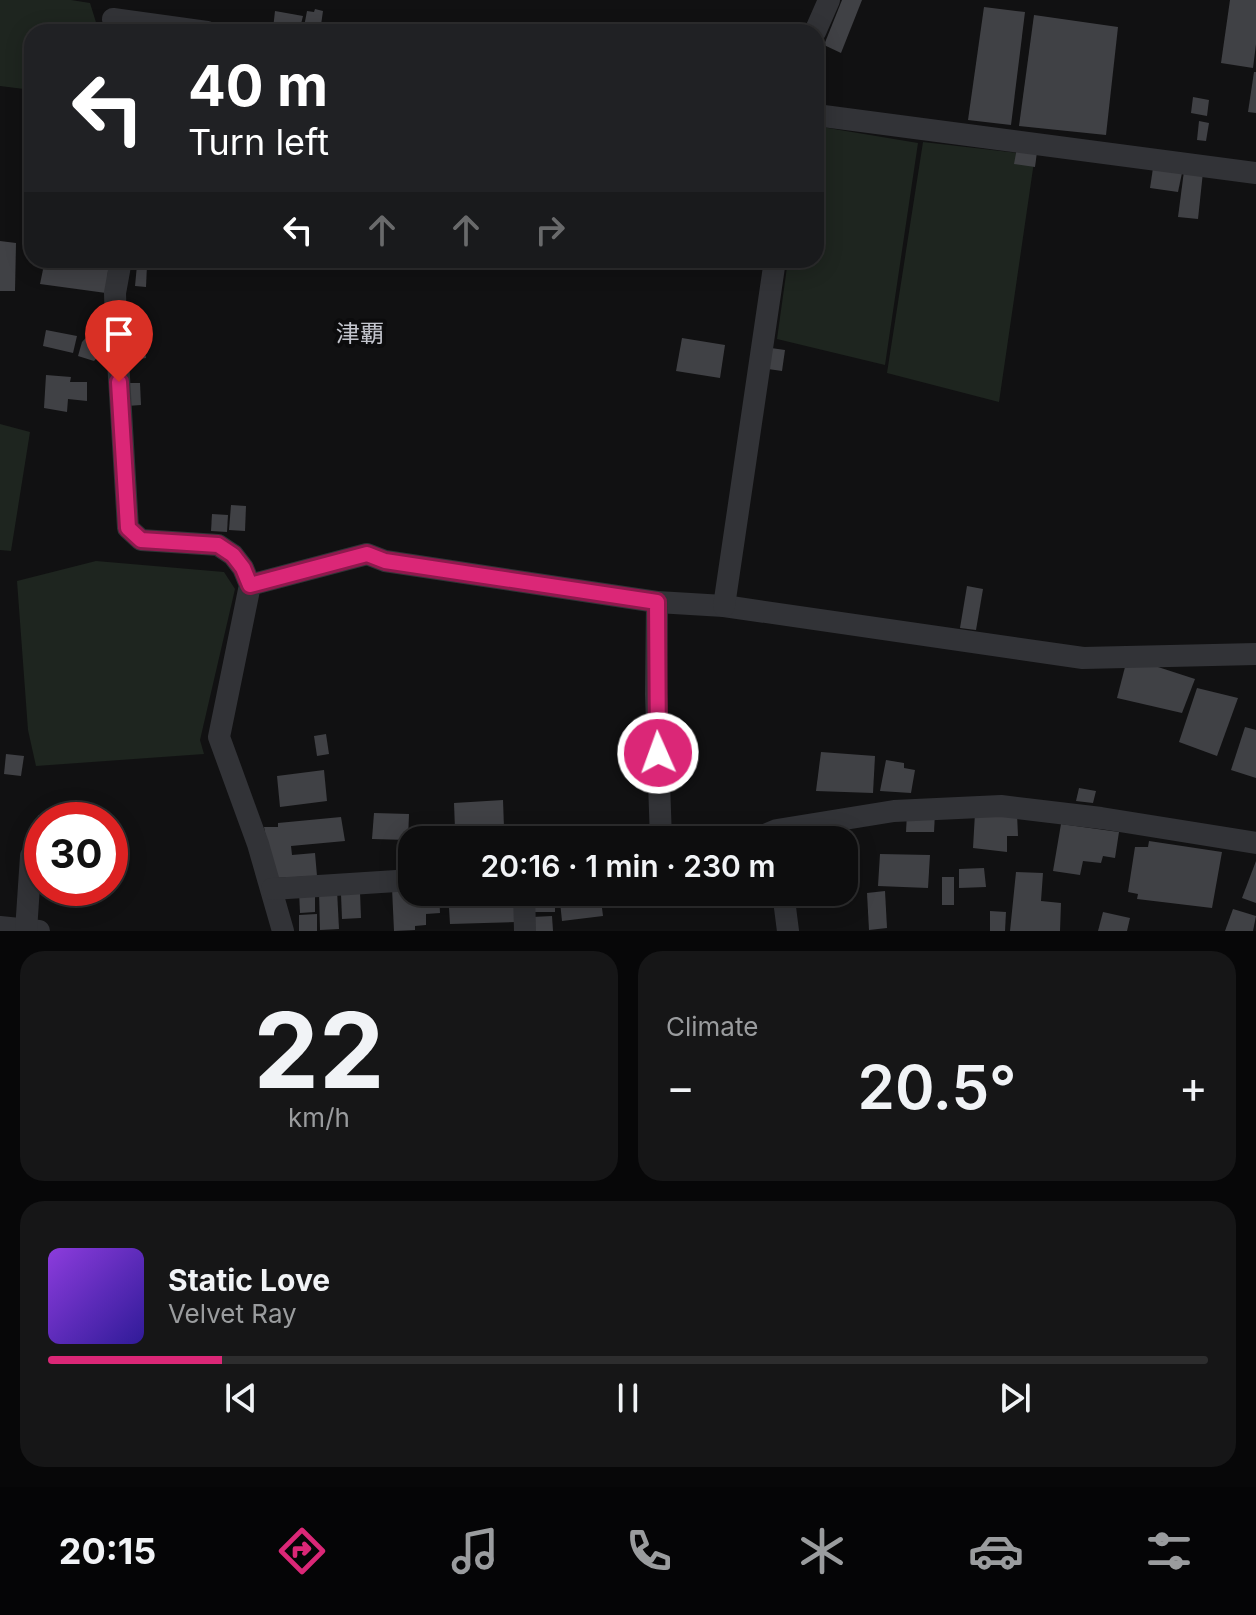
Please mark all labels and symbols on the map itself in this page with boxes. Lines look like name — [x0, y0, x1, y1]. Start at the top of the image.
pin — [85, 300, 153, 382]
district label: 津覇 — [336, 319, 384, 348]
position arrow — [616, 711, 700, 795]
speed limit sign: 30 — [24, 802, 128, 906]

